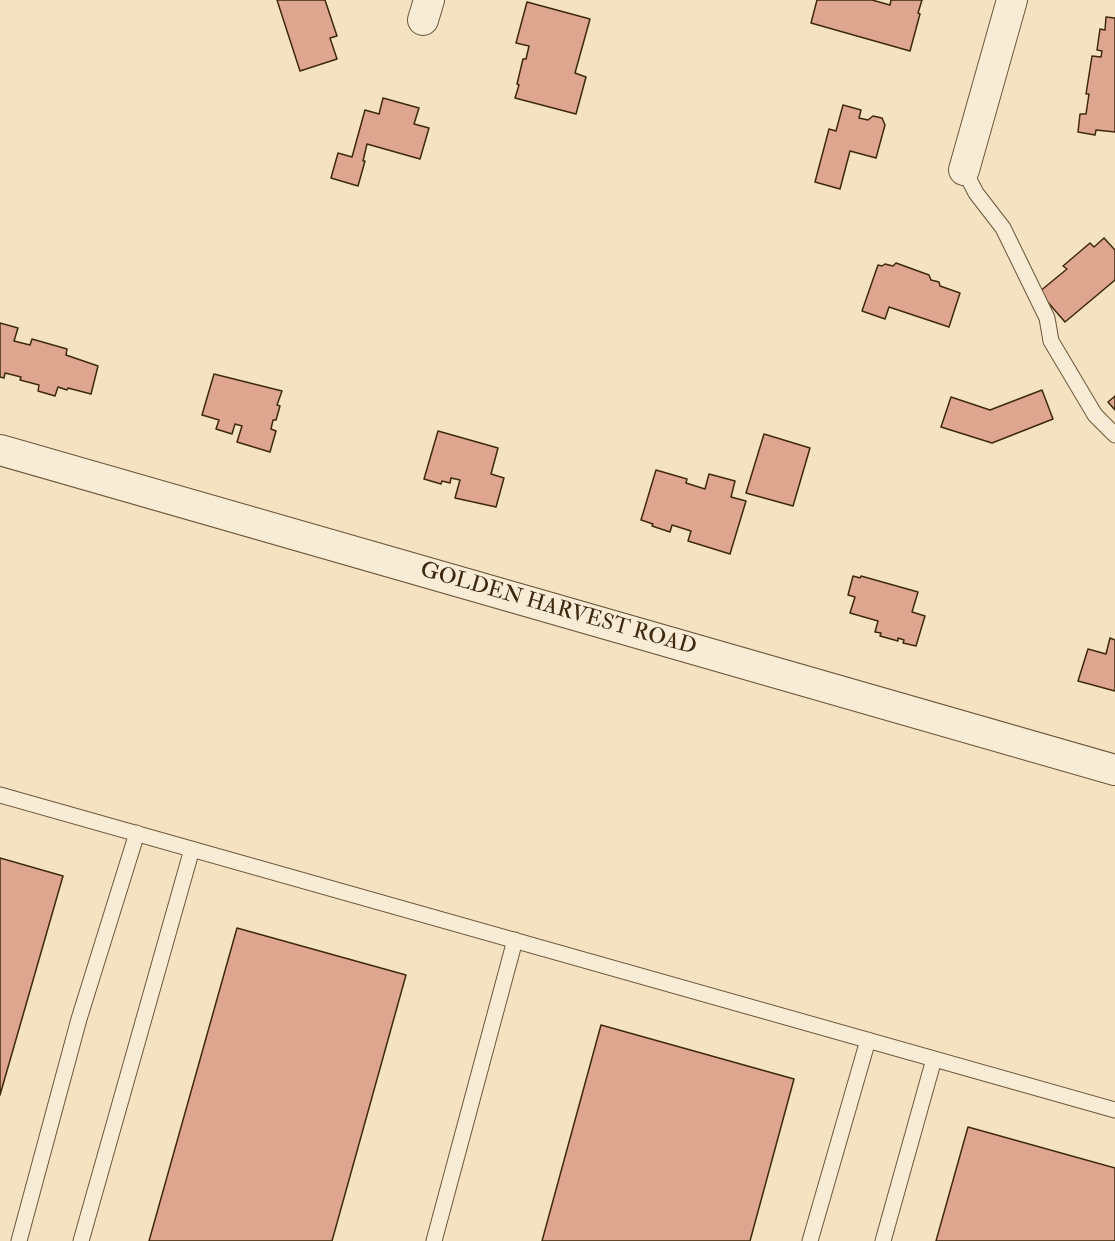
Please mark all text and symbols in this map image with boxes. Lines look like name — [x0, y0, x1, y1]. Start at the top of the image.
street label: GOLDEN HARVEST ROAD — [417, 558, 699, 662]

